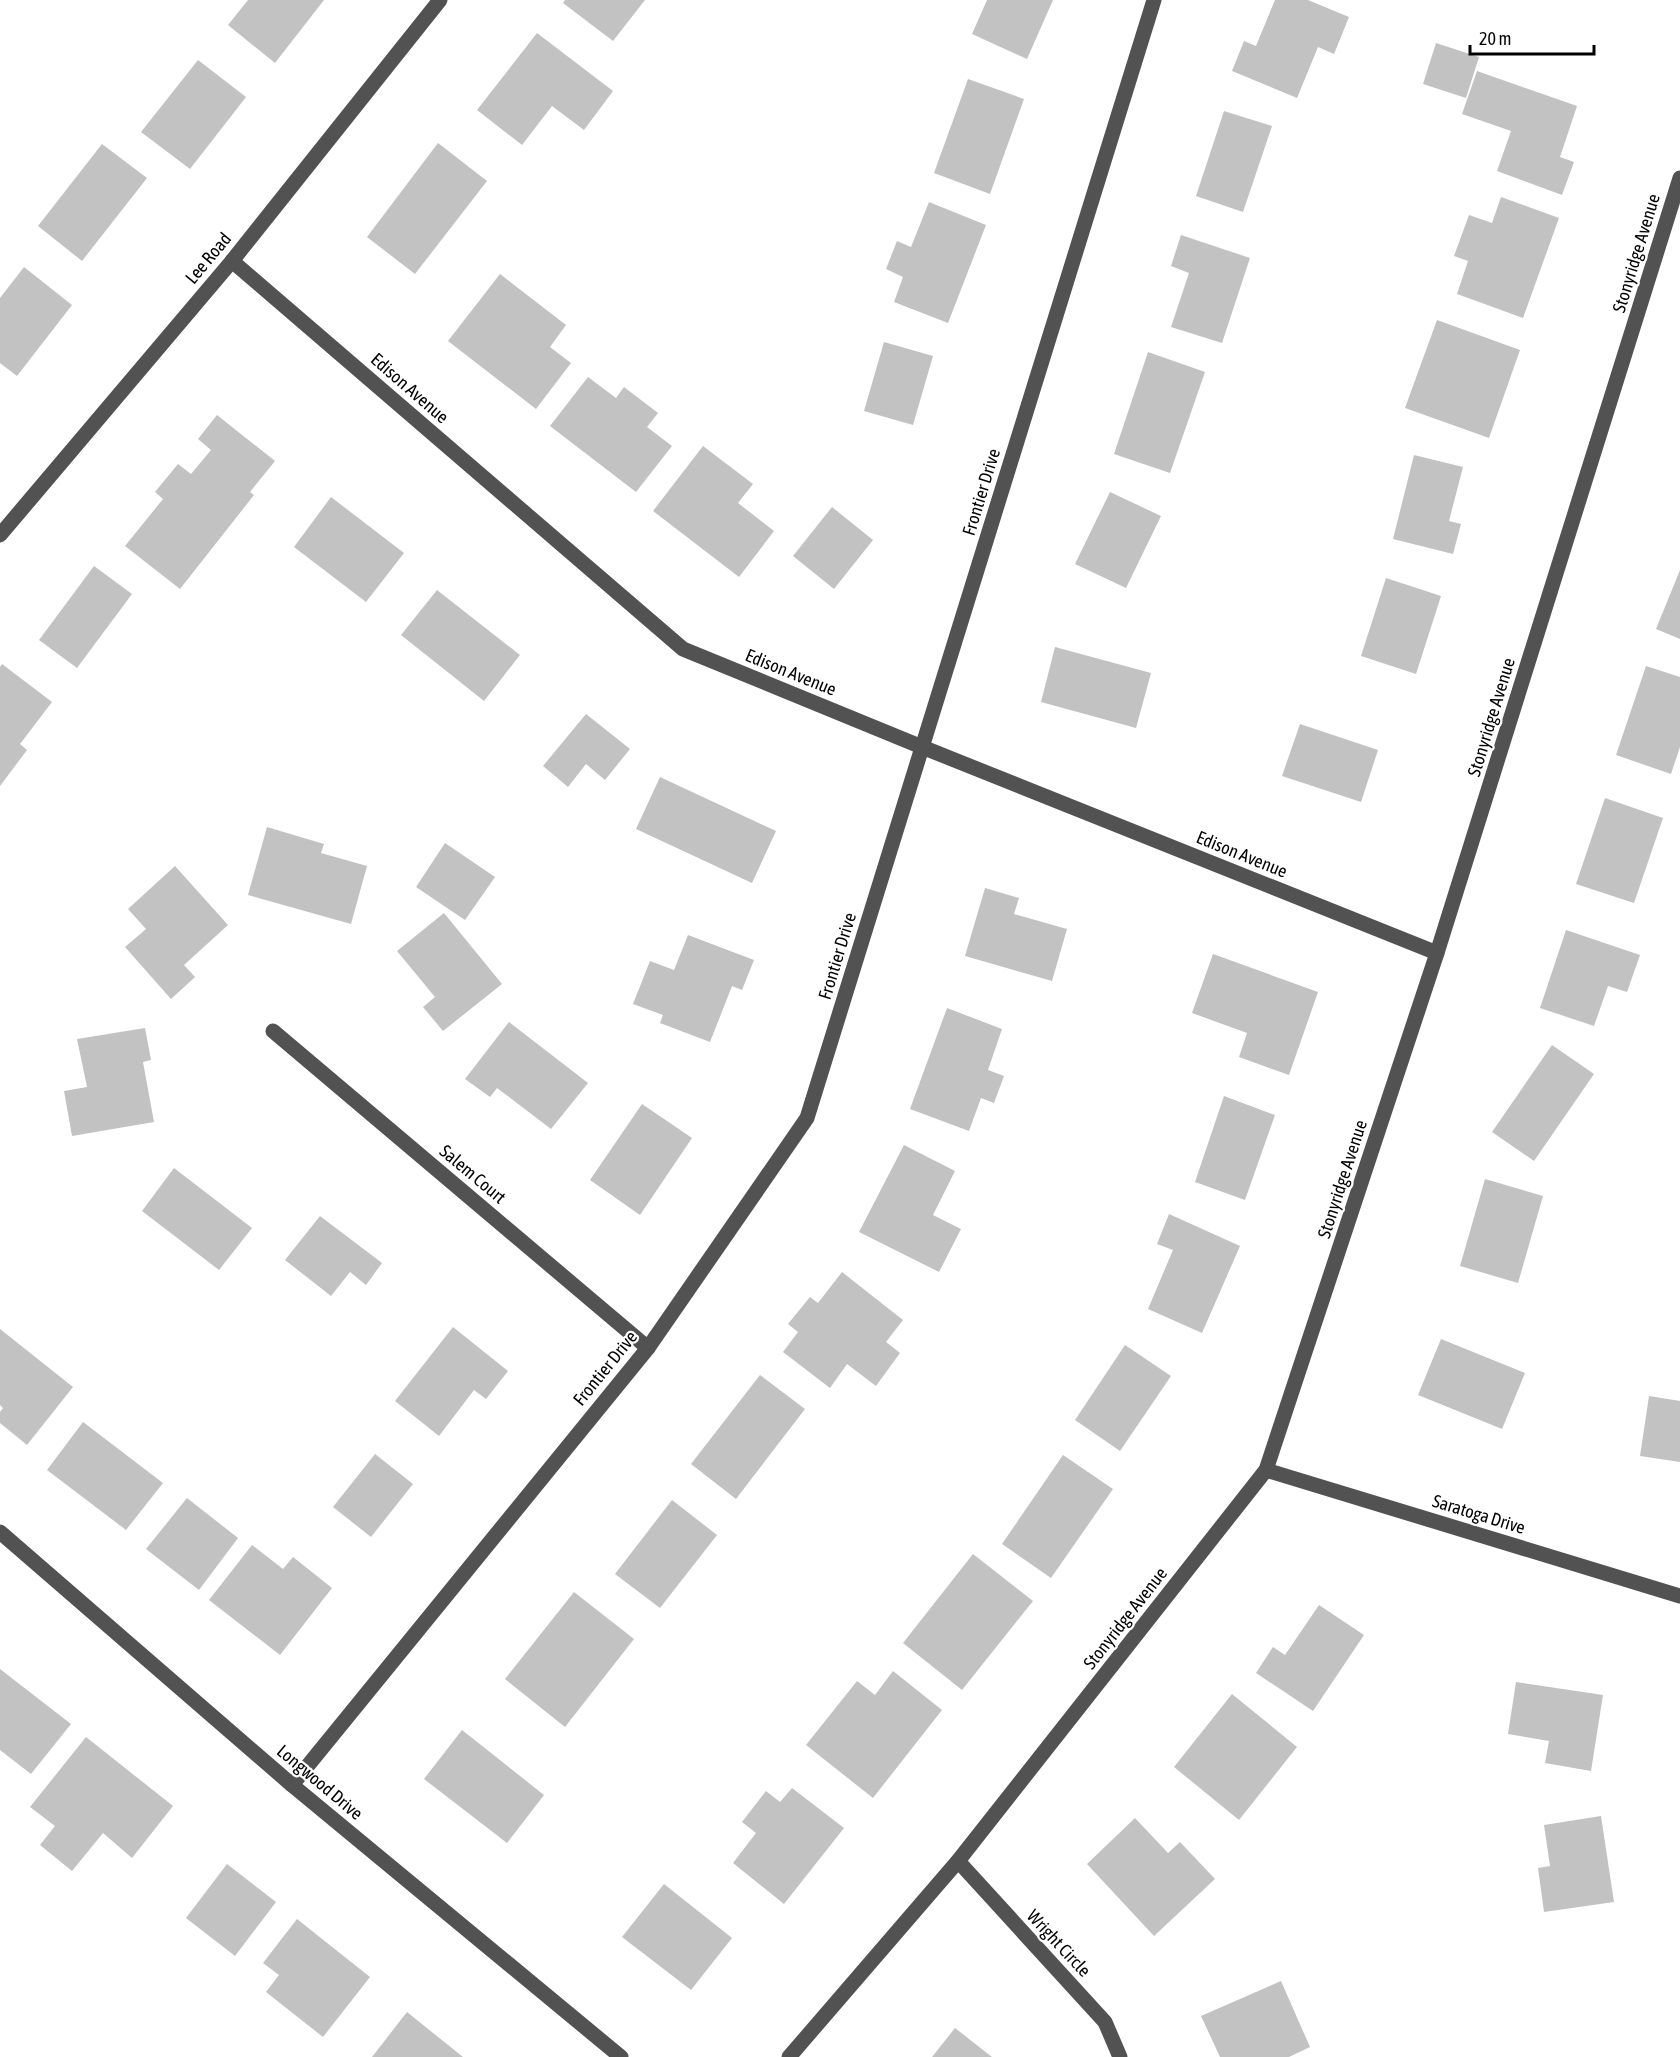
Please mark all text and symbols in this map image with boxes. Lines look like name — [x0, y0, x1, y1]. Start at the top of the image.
scale bar — [1470, 18, 1594, 56]
text: 20 m — [1479, 28, 1511, 49]
street label: Stonyridge Avenue — [1608, 191, 1664, 315]
street label: Lee Road — [181, 228, 235, 288]
street label: Edison Avenue — [367, 349, 453, 427]
street label: Frontier Drive — [958, 446, 1004, 538]
street label: Edison Avenue — [742, 644, 840, 700]
street label: Stonyridge Avenue — [1463, 655, 1519, 779]
street label: Edison Avenue — [1193, 826, 1291, 882]
street label: Frontier Drive — [814, 910, 860, 1002]
street label: Stonyridge Avenue — [1313, 1117, 1371, 1241]
street label: Salem Court — [436, 1140, 510, 1208]
street label: Frontier Drive — [569, 1327, 641, 1409]
street label: Saratoga Drive — [1430, 1490, 1528, 1538]
street label: Stonyridge Avenue — [1079, 1563, 1171, 1673]
street label: Longwood Drive — [273, 1740, 367, 1824]
street label: Wright Circle — [1023, 1905, 1095, 1981]

